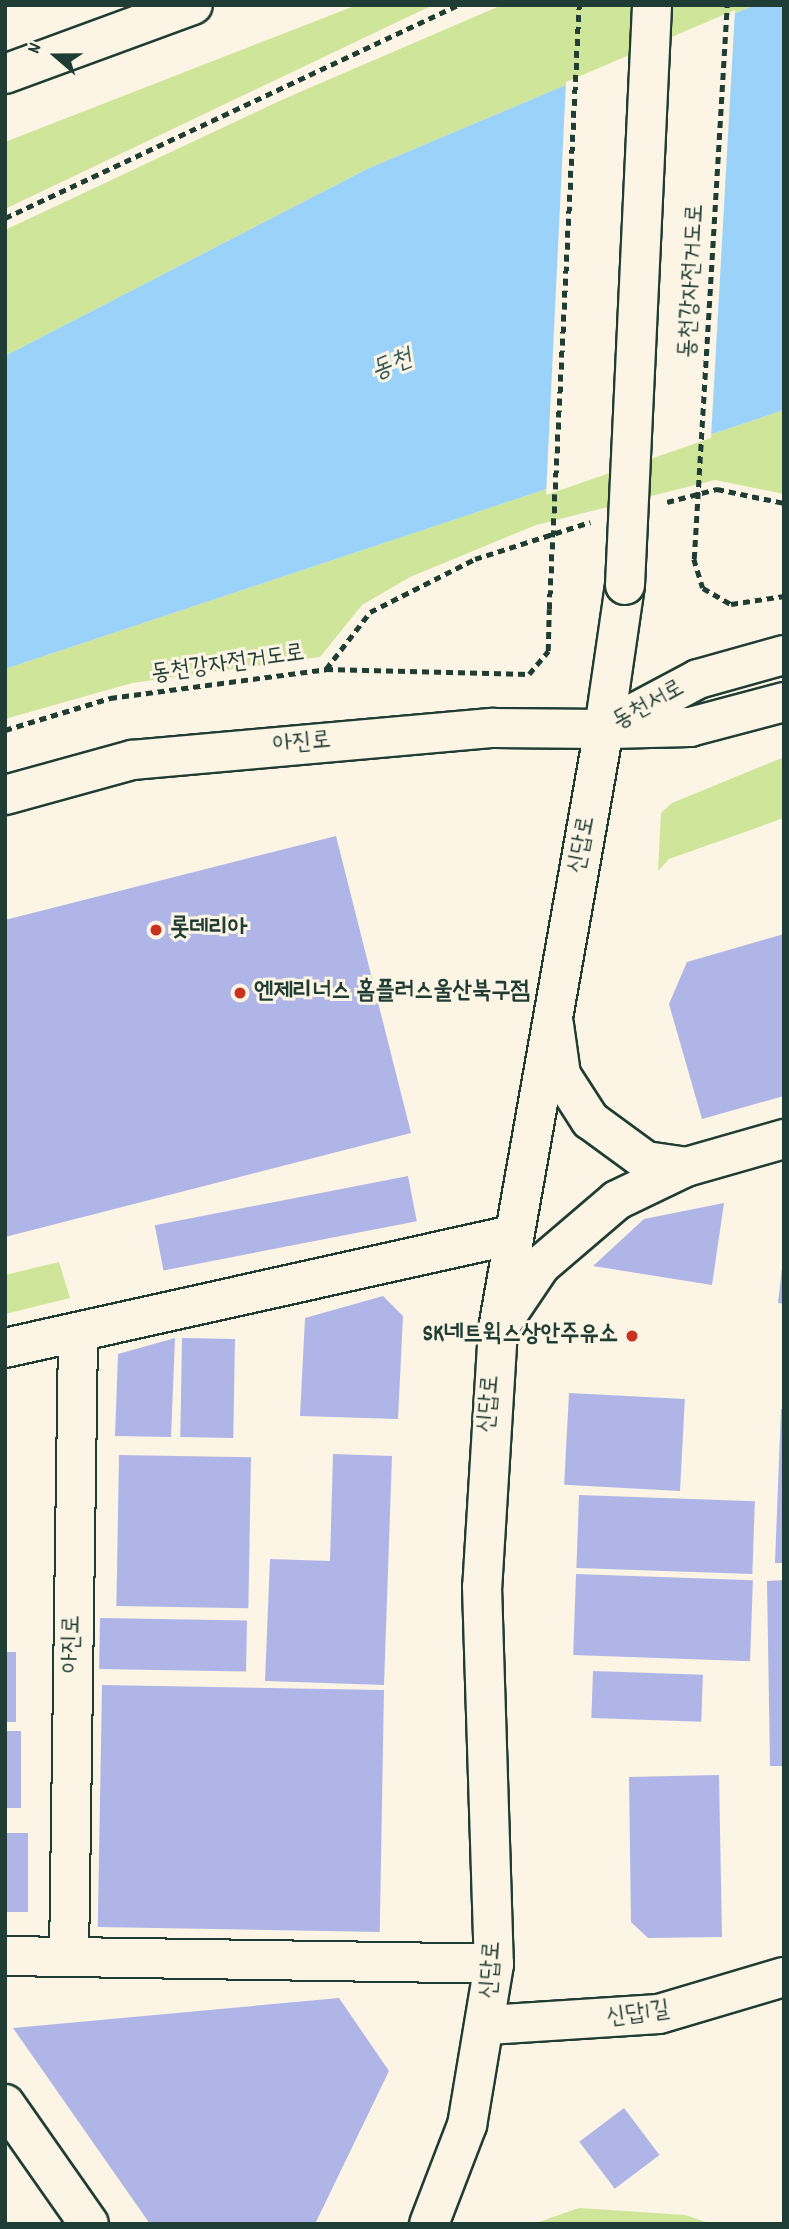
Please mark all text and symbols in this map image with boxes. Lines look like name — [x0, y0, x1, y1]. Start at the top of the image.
north arrow — [21, 21, 91, 91]
text: N — [22, 40, 50, 58]
street label: 동천강자전거도로 — [675, 203, 711, 359]
water label: 동천 — [367, 344, 417, 388]
street label: 동천강자전거도로 — [149, 640, 307, 690]
street label: 동천서로 — [608, 675, 690, 737]
street label: 아진로 — [272, 727, 332, 761]
street label: 신답로 — [563, 814, 603, 876]
place label: 롯데리아 — [170, 916, 247, 944]
marker: 롯데리아 — [148, 922, 164, 938]
place label: 엔제리너스 홈플러스울산북구점 — [254, 979, 530, 1007]
marker: 엔제리너스 홈플러스울산북구점 — [232, 985, 248, 1001]
place label: SK네트윅스상안주유소 — [423, 1322, 618, 1350]
marker: SK네트윅스상안주유소 — [624, 1328, 640, 1344]
street label: 신답로 — [473, 1374, 507, 1434]
street label: 아진로 — [58, 1615, 88, 1673]
street label: 신답로 — [476, 1940, 508, 2000]
street label: 신답1길 — [605, 1996, 671, 2034]

